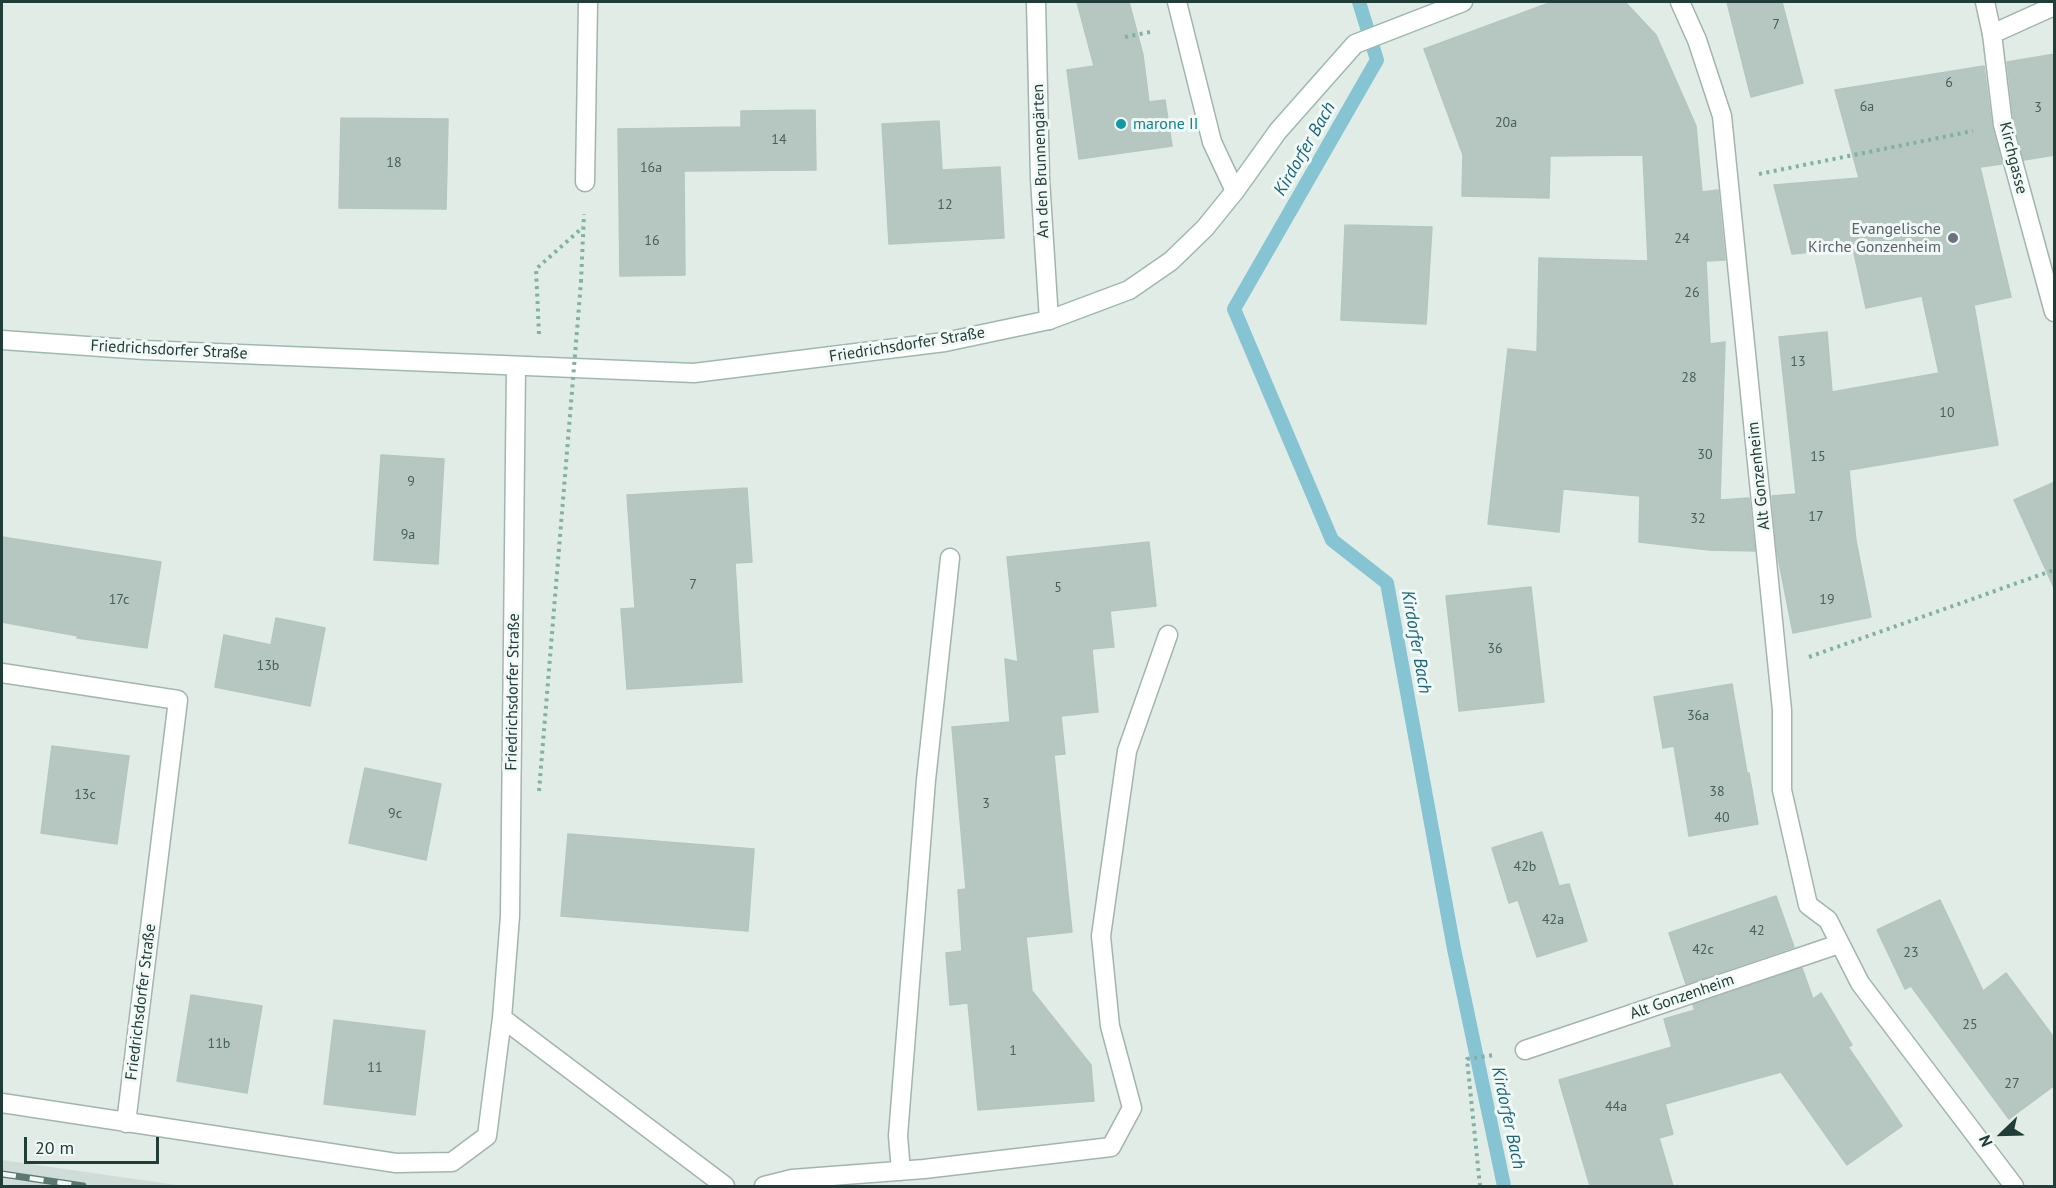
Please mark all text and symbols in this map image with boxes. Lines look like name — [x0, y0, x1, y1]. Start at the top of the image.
house number: 7 — [1772, 17, 1780, 33]
house number: 6 — [1945, 75, 1953, 91]
street label: An den Brunnengärten — [1029, 83, 1053, 239]
water label: Kirdorfer Bach — [1270, 98, 1340, 200]
house number: 6a — [1860, 99, 1874, 115]
house number: 3 — [2034, 100, 2042, 116]
place label: marone II — [1133, 114, 1198, 134]
house number: 20a — [1495, 115, 1517, 131]
marker: marone II — [1114, 117, 1128, 131]
street label: Kirchgasse — [1995, 120, 2031, 196]
house number: 14 — [771, 132, 787, 148]
house number: 18 — [386, 155, 402, 171]
house number: 16a — [640, 160, 662, 176]
house number: 12 — [937, 197, 953, 213]
place label: Evangelische Kirche Gonzenheim — [1808, 219, 1941, 257]
house number: 24 — [1674, 231, 1690, 247]
marker: Evangelische Kirche Gonzenheim — [1946, 231, 1960, 245]
house number: 16 — [644, 233, 660, 249]
house number: 26 — [1684, 285, 1700, 301]
street label: Friedrichsdorfer Straße — [828, 323, 986, 367]
street label: Friedrichsdorfer Straße — [90, 336, 248, 364]
house number: 13 — [1790, 354, 1806, 370]
house number: 28 — [1681, 370, 1697, 386]
house number: 10 — [1939, 405, 1955, 421]
street label: Alt Gonzenheim — [1744, 421, 1774, 531]
house number: 30 — [1697, 447, 1713, 463]
house number: 15 — [1810, 449, 1826, 465]
house number: 9 — [407, 474, 415, 490]
house number: 17 — [1808, 509, 1824, 525]
house number: 32 — [1690, 511, 1706, 527]
house number: 9a — [401, 527, 415, 543]
house number: 7 — [689, 577, 697, 593]
house number: 5 — [1054, 580, 1062, 596]
water label: Kirdorfer Bach — [1396, 589, 1436, 695]
house number: 17c — [109, 592, 129, 608]
house number: 19 — [1819, 592, 1835, 608]
street label: Friedrichsdorfer Straße — [502, 613, 524, 771]
house number: 36 — [1487, 641, 1503, 657]
house number: 13b — [257, 658, 279, 674]
house number: 36a — [1687, 708, 1709, 724]
house number: 38 — [1709, 784, 1725, 800]
house number: 13c — [74, 787, 96, 803]
house number: 3 — [982, 796, 990, 812]
house number: 9c — [388, 806, 402, 822]
house number: 40 — [1714, 810, 1730, 826]
house number: 42b — [1514, 859, 1536, 875]
house number: 42a — [1542, 912, 1564, 928]
street label: Friedrichsdorfer Straße — [122, 923, 160, 1081]
house number: 42 — [1749, 923, 1765, 939]
house number: 42c — [1692, 942, 1714, 958]
house number: 23 — [1903, 945, 1919, 961]
street label: Alt Gonzenheim — [1627, 970, 1737, 1024]
house number: 25 — [1962, 1017, 1978, 1033]
house number: 11b — [208, 1036, 230, 1052]
house number: 1 — [1009, 1043, 1017, 1059]
house number: 11 — [367, 1060, 383, 1076]
water label: Kirdorfer Bach — [1487, 1065, 1529, 1171]
house number: 27 — [2004, 1076, 2020, 1092]
house number: 44a — [1605, 1099, 1627, 1115]
north arrow — [1972, 1104, 2032, 1164]
scale bar — [27, 1125, 162, 1163]
text: N — [1974, 1132, 1997, 1150]
text: 20 m — [35, 1136, 74, 1159]

